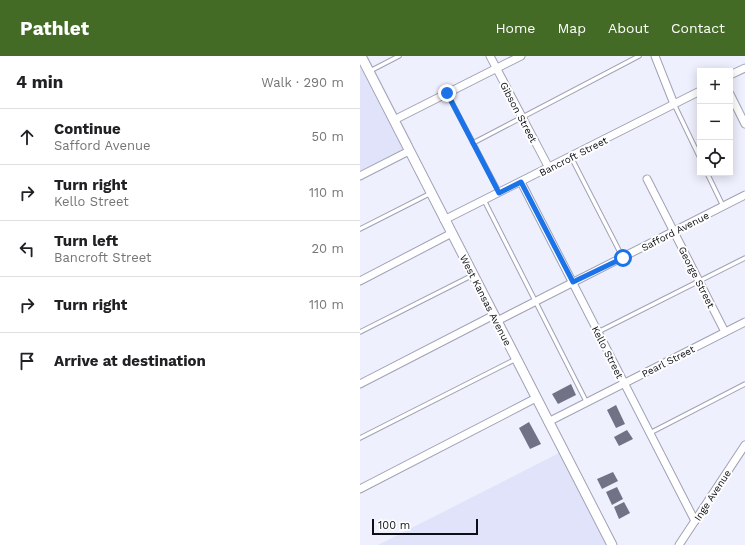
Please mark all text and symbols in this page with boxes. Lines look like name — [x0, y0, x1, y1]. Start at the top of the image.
text: Pathlet — [20, 17, 89, 40]
text: Home — [495, 20, 535, 36]
text: Map — [557, 20, 586, 36]
text: About — [608, 20, 649, 36]
text: Contact — [671, 20, 725, 36]
map controls — [697, 68, 733, 176]
button: + — [697, 68, 733, 104]
text: 4 min — [16, 72, 63, 92]
text: Walk · 290 m — [261, 75, 344, 90]
street label: Gibson Street — [498, 80, 540, 145]
route end — [438, 84, 456, 102]
button: − — [697, 104, 733, 140]
text: Continue — [54, 120, 121, 138]
icon: ahead — [16, 126, 38, 148]
text: 50 m — [312, 129, 344, 144]
street label: Bancroft Street — [537, 134, 610, 178]
text: Safford Avenue — [54, 138, 150, 153]
button: locate — [697, 140, 733, 176]
text: Turn right — [54, 176, 127, 194]
icon: right — [16, 182, 38, 204]
text: 110 m — [309, 185, 344, 200]
text: Kello Street — [54, 194, 129, 209]
street label: Safford Avenue — [640, 210, 711, 253]
text: Turn left — [54, 232, 118, 250]
icon: left — [16, 238, 38, 260]
text: 20 m — [312, 241, 344, 256]
street label: George Street — [676, 245, 717, 310]
route start — [614, 249, 632, 267]
text: Bancroft Street — [54, 250, 151, 265]
street label: West Kansas Avenue — [458, 253, 513, 348]
icon: right — [16, 294, 38, 316]
text: Turn right — [54, 296, 127, 314]
text: 110 m — [309, 297, 344, 312]
street label: Kello Street — [590, 324, 626, 381]
street label: Pearl Street — [640, 343, 697, 379]
icon: arrive — [16, 350, 38, 372]
text: Arrive at destination — [54, 352, 206, 370]
street label: Inge Avenue — [692, 468, 733, 523]
scale bar — [372, 517, 478, 536]
text: 100 m — [378, 519, 410, 532]

